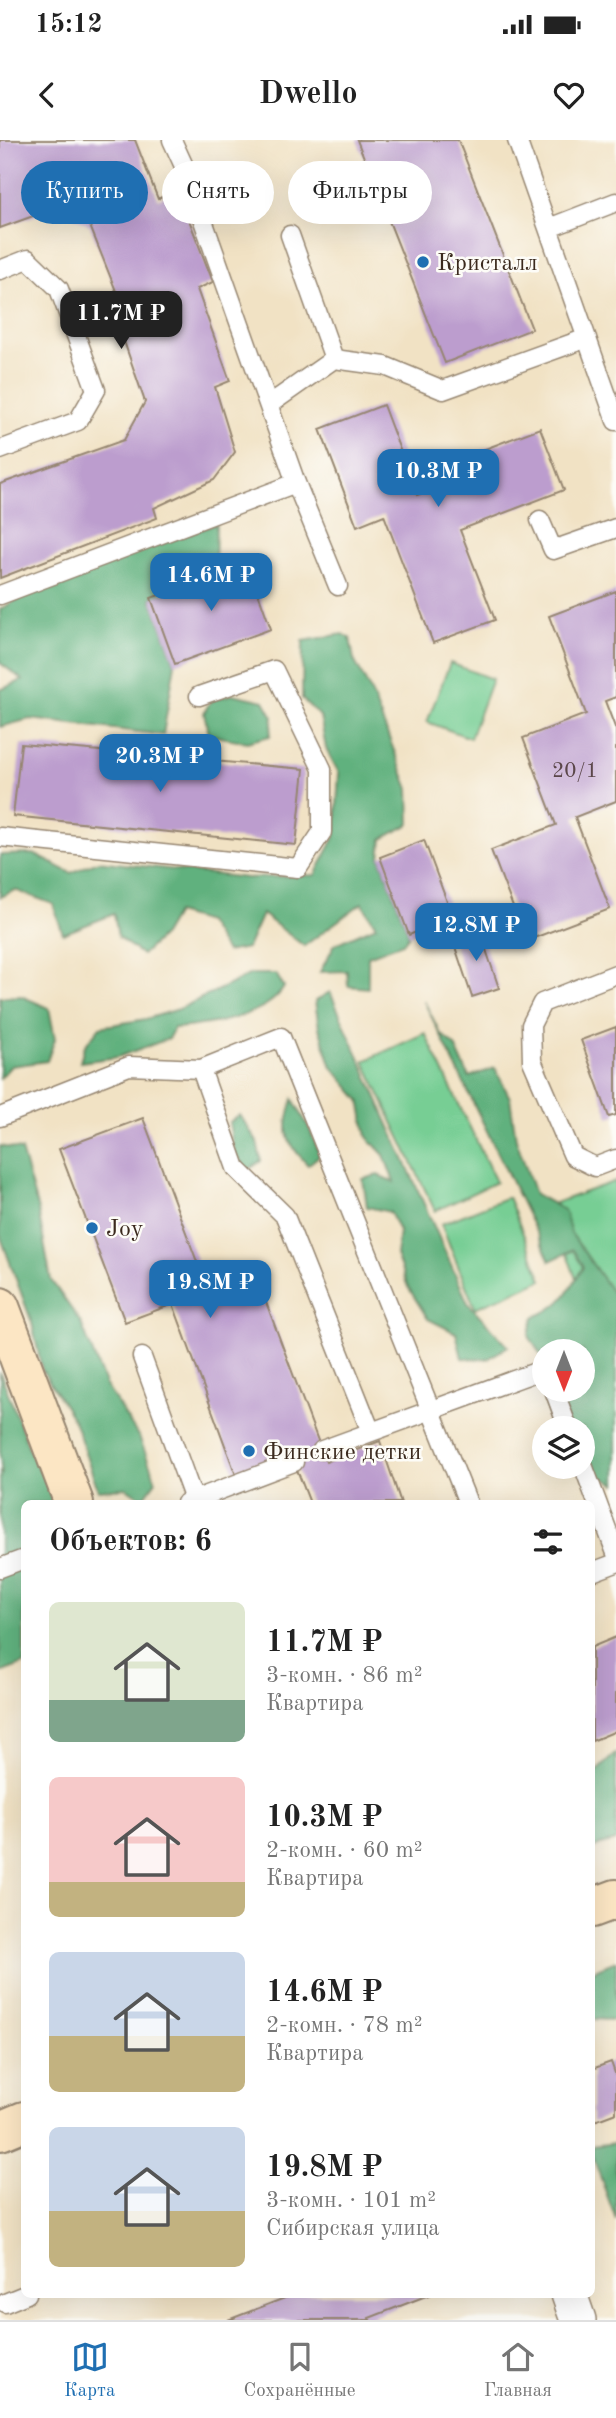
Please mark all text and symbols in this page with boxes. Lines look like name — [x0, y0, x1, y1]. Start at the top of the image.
text: 15:12 — [35, 12, 103, 38]
icon: back — [28, 76, 66, 114]
icon: heart — [550, 76, 588, 114]
text: Dwello — [258, 79, 358, 111]
chip: Купить — [21, 161, 148, 224]
chip: Снять — [162, 161, 274, 224]
chip: Фильтры — [288, 161, 432, 224]
place label: Кристалл — [437, 252, 538, 276]
marker: Кристалл — [415, 254, 431, 270]
pin: 11.7M ₽ — [56, 292, 186, 351]
text: 11.7M ₽ — [76, 302, 166, 325]
pin: 10.3M ₽ — [373, 450, 503, 509]
text: 10.3M ₽ — [393, 460, 483, 483]
pin: 14.6M ₽ — [146, 554, 276, 613]
text: 14.6M ₽ — [166, 564, 256, 587]
pin: 20.3M ₽ — [95, 734, 225, 794]
text: 20.3M ₽ — [115, 745, 205, 768]
house number: 20/1 — [552, 761, 598, 782]
pin: 12.8M ₽ — [411, 904, 541, 963]
text: 12.8M ₽ — [431, 914, 521, 937]
place label: Joy — [106, 1218, 144, 1242]
marker: Joy — [84, 1220, 100, 1236]
pin: 19.8M ₽ — [145, 1260, 275, 1320]
text: 19.8M ₽ — [165, 1271, 255, 1294]
north arrow — [532, 1339, 595, 1402]
map controls — [532, 1339, 595, 1479]
button: layers — [532, 1416, 595, 1479]
place label: Финские детки — [263, 1441, 422, 1465]
marker: Финские детки — [241, 1443, 257, 1459]
icon: filters — [529, 1523, 567, 1561]
text: Объектов: 6 — [49, 1527, 212, 1557]
text: 11.7M ₽ — [266, 1628, 383, 1658]
icon: home — [105, 1630, 189, 1714]
text: 3-комн. · 86 m² — [266, 1664, 423, 1687]
text: Квартира — [266, 1692, 364, 1715]
text: 10.3M ₽ — [266, 1803, 383, 1833]
icon: home — [105, 1805, 189, 1889]
text: 2-комн. · 60 m² — [266, 1839, 423, 1862]
text: Квартира — [266, 1867, 364, 1890]
text: 14.6M ₽ — [266, 1978, 383, 2008]
icon: home — [105, 1980, 189, 2064]
text: 2-комн. · 78 m² — [266, 2014, 423, 2037]
text: Квартира — [266, 2042, 364, 2065]
text: 19.8M ₽ — [266, 2153, 383, 2183]
icon: home — [105, 2155, 189, 2239]
text: 3-комн. · 101 m² — [266, 2189, 436, 2212]
text: Сибирская улица — [266, 2217, 440, 2240]
tab: Карта — [64, 2338, 115, 2403]
tab: Сохранённые — [244, 2338, 356, 2403]
tab: Главная — [484, 2338, 552, 2403]

